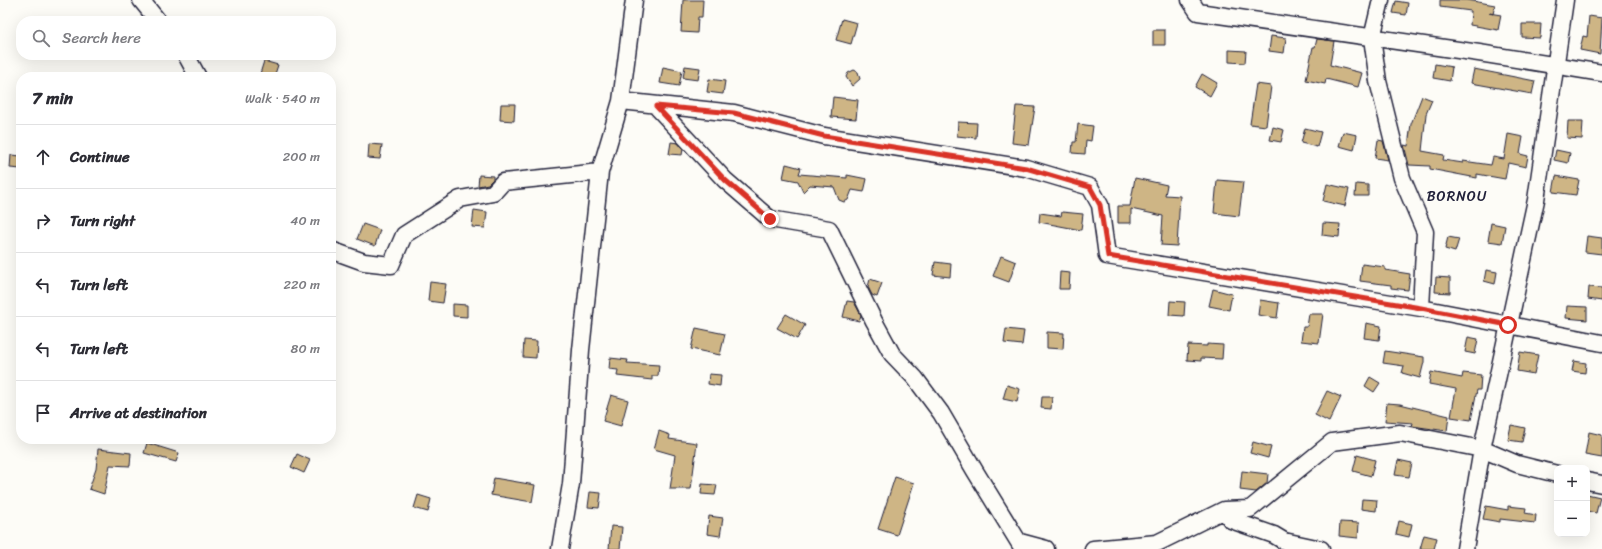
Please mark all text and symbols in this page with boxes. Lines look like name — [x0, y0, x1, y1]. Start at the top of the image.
search box — [16, 16, 336, 60]
text: Search here — [62, 25, 141, 51]
icon: search — [30, 27, 52, 49]
text: 7 min — [32, 83, 73, 113]
text: Walk · 540 m — [245, 87, 320, 110]
text: Continue — [70, 144, 130, 170]
text: 200 m — [283, 145, 320, 168]
icon: ahead — [32, 146, 54, 168]
district label: BORNOU — [1427, 184, 1487, 209]
text: Turn right — [70, 208, 135, 234]
text: 40 m — [290, 209, 320, 232]
icon: right — [32, 210, 54, 232]
route end — [761, 210, 779, 228]
text: Turn left — [70, 272, 128, 298]
text: 220 m — [283, 273, 320, 296]
icon: left — [32, 274, 54, 296]
route start — [1499, 316, 1517, 334]
text: Turn left — [70, 336, 128, 362]
text: 80 m — [291, 337, 320, 360]
icon: left — [32, 338, 54, 360]
text: Arrive at destination — [70, 400, 207, 426]
icon: arrive — [32, 402, 54, 424]
map controls — [1554, 465, 1590, 537]
button: + — [1554, 465, 1590, 501]
button: − — [1554, 501, 1590, 537]

